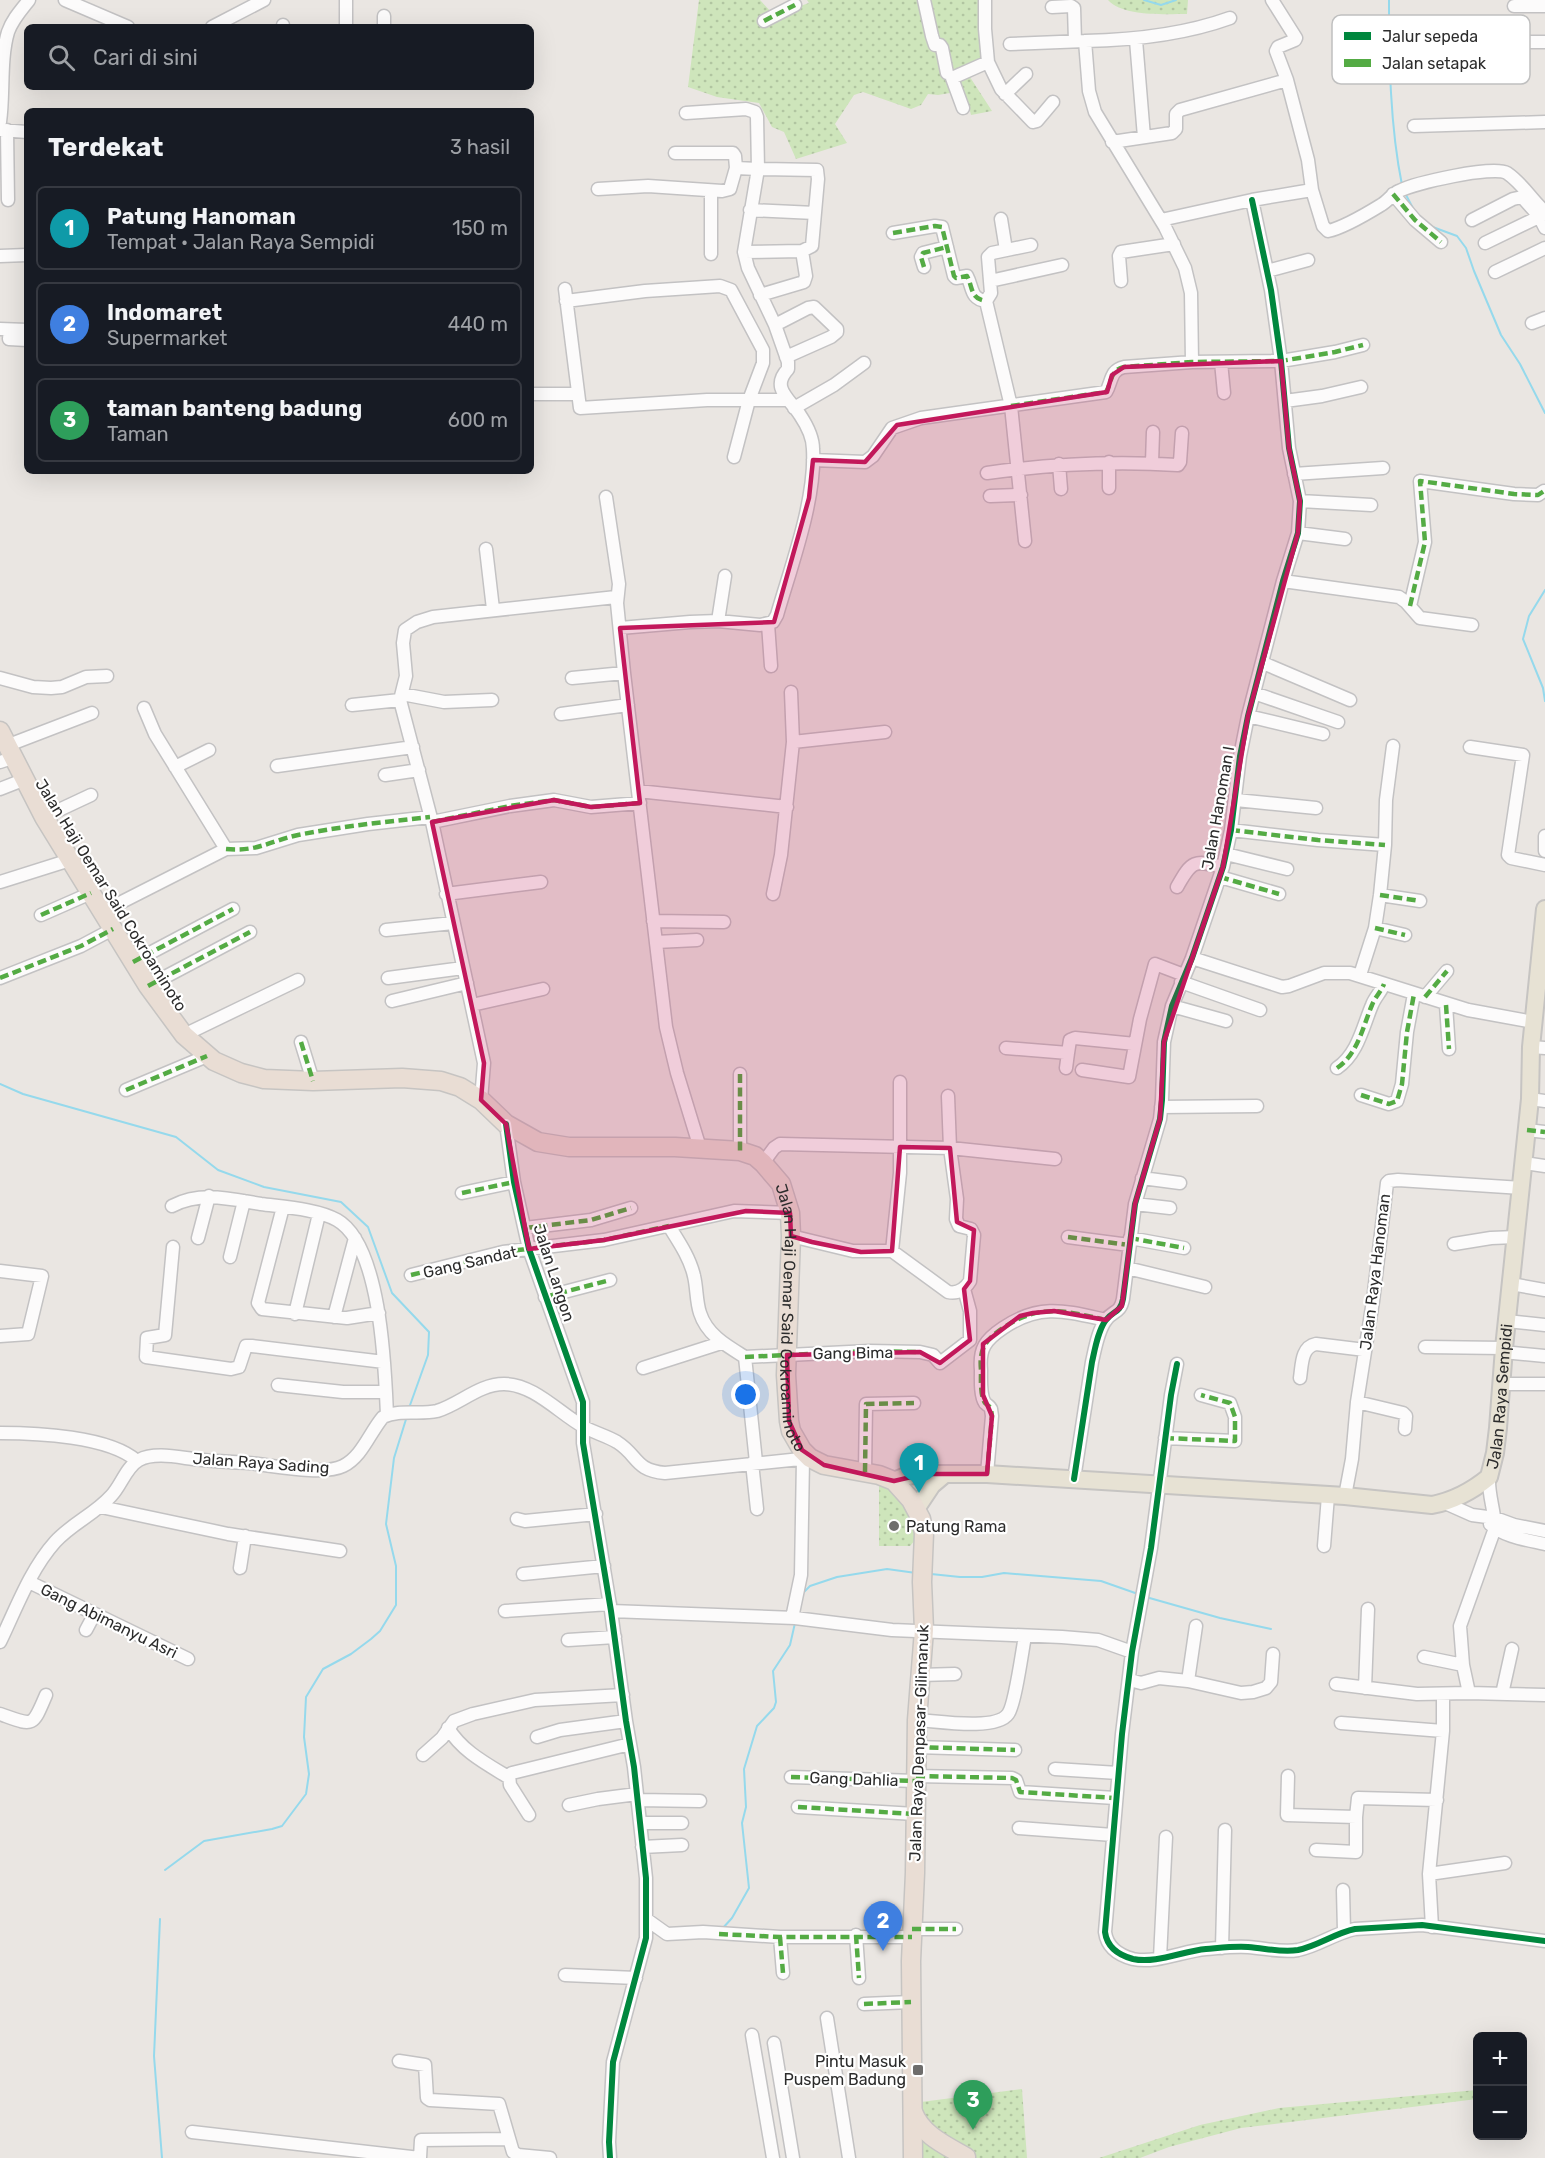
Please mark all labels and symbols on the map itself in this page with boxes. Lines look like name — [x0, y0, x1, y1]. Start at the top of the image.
legend — [1332, 15, 1530, 84]
text: Jalur sepeda — [1382, 27, 1478, 46]
text: Jalan setapak — [1382, 54, 1487, 73]
street label: Jalan Hanoman I — [1198, 745, 1238, 871]
street label: Jalan Haji Oemar Said Cokroaminoto — [31, 775, 191, 1015]
street label: Jalan Haji Oemar Said Cokroaminoto — [772, 1181, 810, 1455]
street label: Jalan Raya Hanoman — [1356, 1193, 1394, 1351]
street label: Jalan Langon — [529, 1222, 579, 1324]
street label: Gang Sandat — [421, 1242, 519, 1282]
street label: Jalan Raya Sempidi — [1482, 1323, 1516, 1471]
street label: Gang Bima — [813, 1343, 893, 1363]
your location — [731, 1380, 760, 1409]
pin: 1 — [900, 1444, 938, 1493]
street label: Jalan Raya Sading — [192, 1449, 330, 1477]
place label: Patung Rama — [906, 1517, 1006, 1536]
marker: Patung Rama — [887, 1519, 901, 1533]
street label: Gang Abimanyu Asri — [37, 1580, 181, 1662]
street label: Jalan Raya Denpasar-Gilimanuk — [905, 1623, 933, 1862]
street label: Gang Dahlia — [809, 1768, 899, 1790]
pin: 2 — [864, 1902, 902, 1951]
place label: Pintu Masuk Puspem Badung — [783, 2052, 907, 2089]
marker: Pintu Masuk Puspem Badung — [911, 2063, 925, 2077]
pin: 3 — [954, 2080, 992, 2130]

